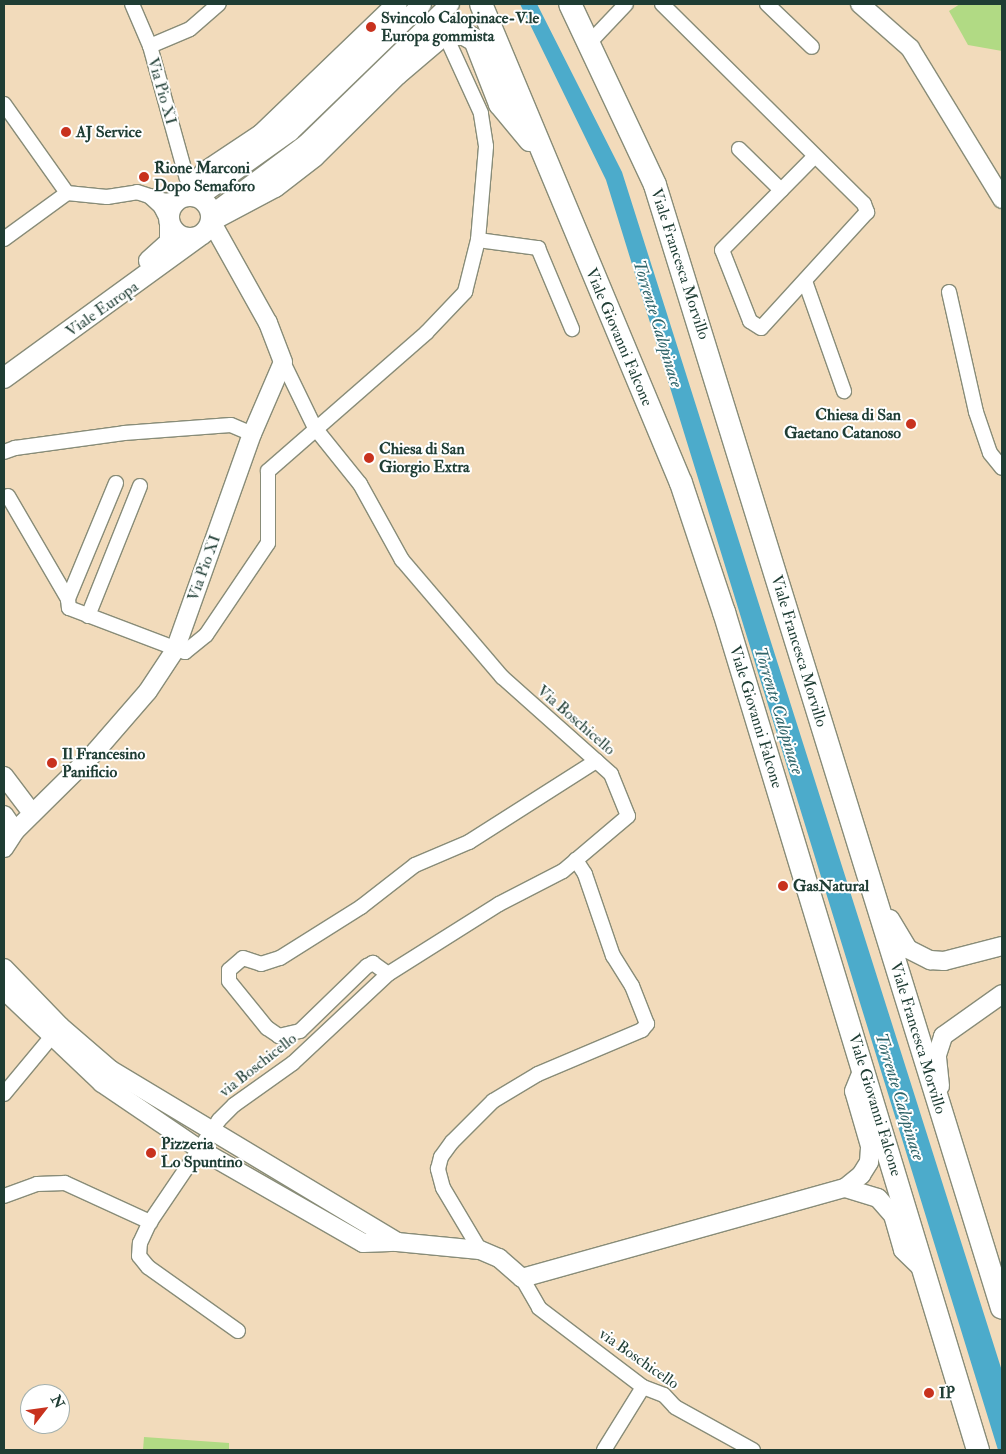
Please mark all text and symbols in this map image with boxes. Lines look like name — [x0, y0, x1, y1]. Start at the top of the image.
place label: Svincolo Calopinace-V.le Europa gommista — [381, 8, 539, 46]
marker: Svincolo Calopinace-V.le Europa gommista — [365, 21, 377, 33]
street label: Via Pio XI — [143, 55, 181, 127]
place label: AJ Service — [76, 122, 142, 142]
marker: AJ Service — [60, 126, 72, 138]
place label: Rione Marconi Dopo Semaforo — [154, 158, 255, 196]
marker: Rione Marconi Dopo Semaforo — [138, 171, 150, 183]
street label: Viale Francesca Morvillo — [647, 186, 713, 342]
water label: Torrente Calopinace — [627, 258, 687, 390]
street label: Viale Giovanni Falcone — [581, 265, 657, 409]
street label: Viale Europa — [62, 277, 142, 341]
place label: Chiesa di San Gaetano Catanoso — [784, 405, 901, 443]
marker: Chiesa di San Gaetano Catanoso — [905, 418, 917, 430]
place label: Chiesa di San Giorgio Extra — [379, 439, 470, 477]
marker: Chiesa di San Giorgio Extra — [363, 452, 375, 464]
street label: Via Pio XI — [183, 532, 225, 604]
street label: Viale Francesca Morvillo — [767, 573, 831, 729]
street label: Viale Giovanni Falcone — [725, 643, 787, 791]
water label: Torrente Calopinace — [748, 645, 808, 777]
street label: Via Boschicello — [533, 681, 619, 759]
place label: Il Francesino Panificio — [62, 744, 145, 782]
marker: Il Francesino Panificio — [46, 757, 58, 769]
place label: GasNatural — [793, 876, 869, 896]
marker: GasNatural — [777, 880, 789, 892]
street label: Viale Francesca Morvillo — [886, 960, 950, 1116]
street label: via Boschicello — [216, 1029, 300, 1101]
street label: Viale Giovanni Falcone — [844, 1031, 906, 1179]
water label: Torrente Calopinace — [869, 1031, 929, 1163]
place label: Pizzeria Lo Spuntino — [161, 1134, 242, 1172]
marker: Pizzeria Lo Spuntino — [145, 1147, 157, 1159]
street label: via Boschicello — [596, 1325, 682, 1393]
place label: IP — [939, 1383, 955, 1403]
north arrow — [20, 1384, 70, 1434]
marker: IP — [923, 1387, 935, 1399]
text: N — [47, 1392, 68, 1411]

